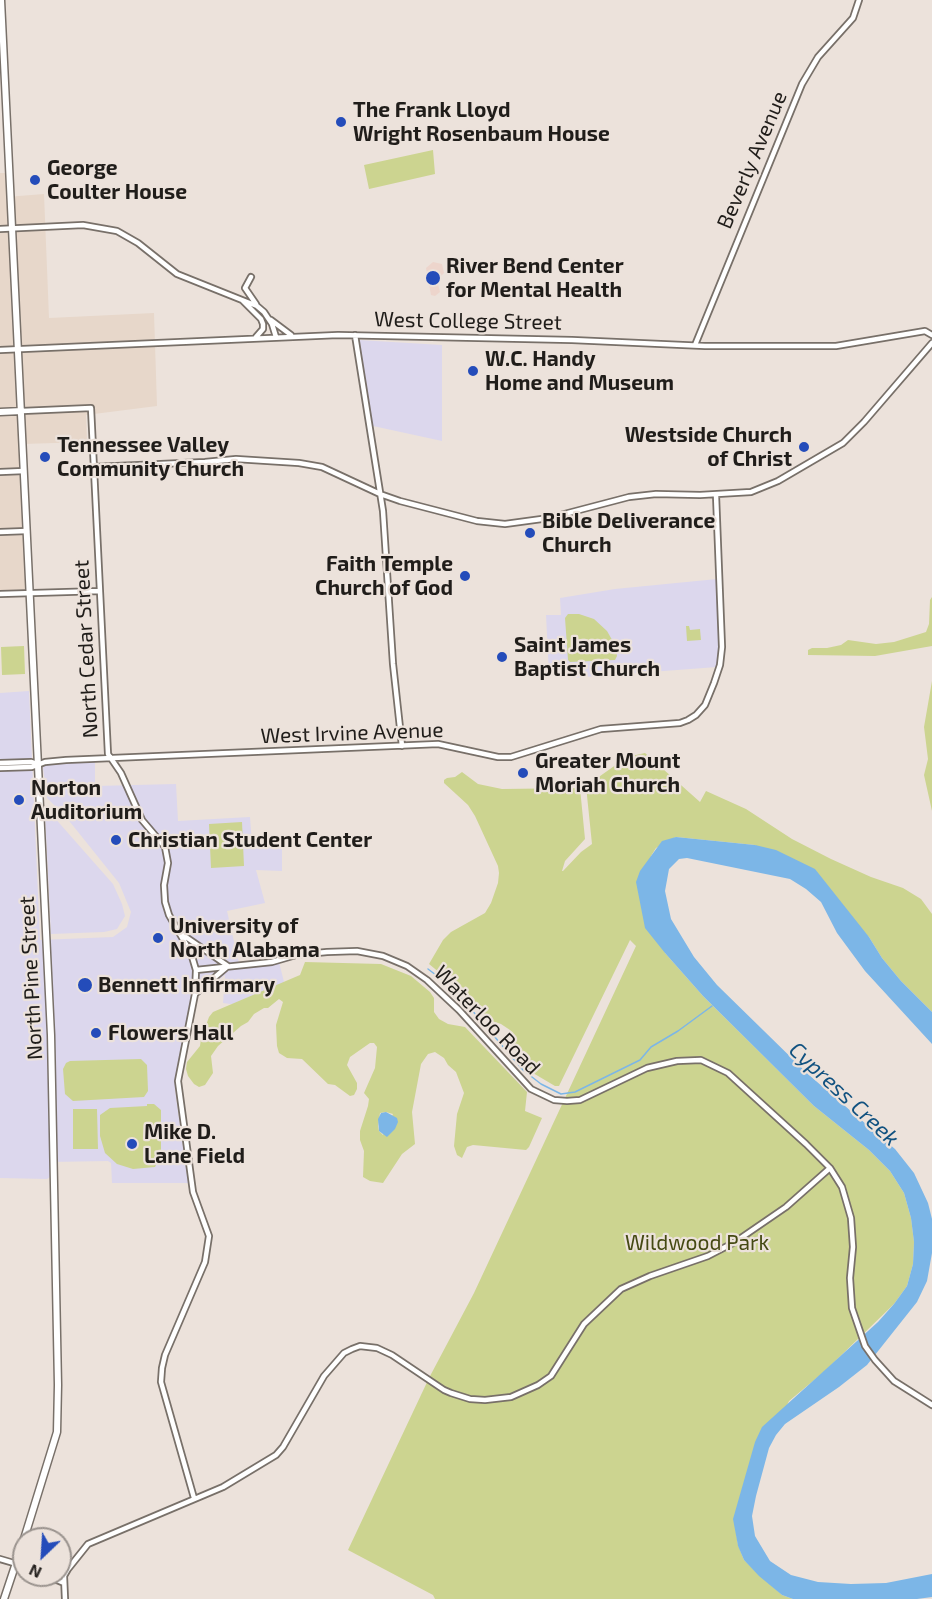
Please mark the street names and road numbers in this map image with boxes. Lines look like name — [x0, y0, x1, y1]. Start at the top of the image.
street label: Beverly Avenue — [712, 87, 792, 233]
street label: West College Street — [374, 307, 562, 335]
street label: North Cedar Street — [69, 559, 103, 739]
street label: West Irvine Avenue — [260, 717, 444, 749]
street label: North Pine Street — [14, 895, 48, 1061]
street label: Waterloo Road — [429, 960, 545, 1080]

